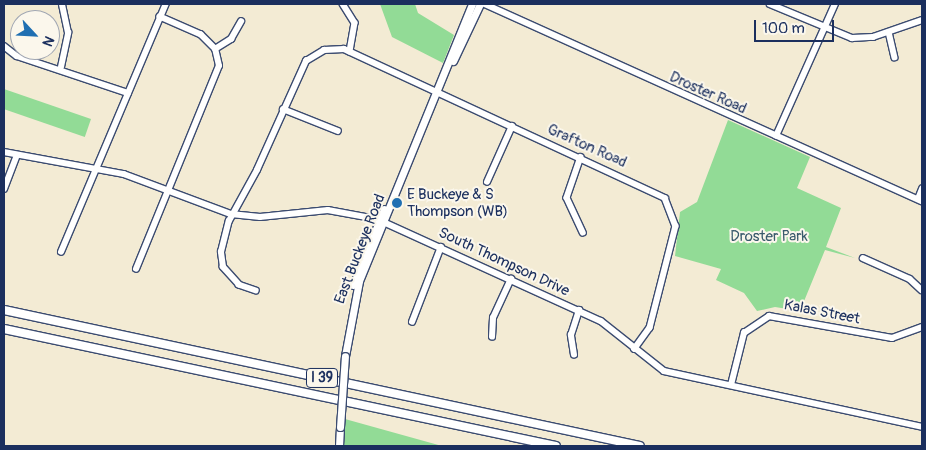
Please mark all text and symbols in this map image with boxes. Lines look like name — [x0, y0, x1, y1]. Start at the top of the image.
north arrow — [10, 10, 60, 60]
scale bar — [756, 10, 836, 42]
text: 100 m — [762, 19, 805, 38]
text: N — [38, 33, 58, 49]
street label: Droster Road — [667, 68, 749, 118]
street label: Grafton Road — [544, 120, 630, 172]
place label: E Buckeye & S Thompson (WB) — [407, 185, 508, 220]
street label: East Buckeye Road — [331, 192, 389, 306]
marker: E Buckeye & S Thompson (WB) — [391, 197, 403, 209]
street label: South Thompson Drive — [436, 224, 572, 300]
park label: Droster Park — [730, 228, 808, 246]
street label: Kalas Street — [782, 296, 862, 328]
road number: I 39 — [306, 366, 338, 389]

